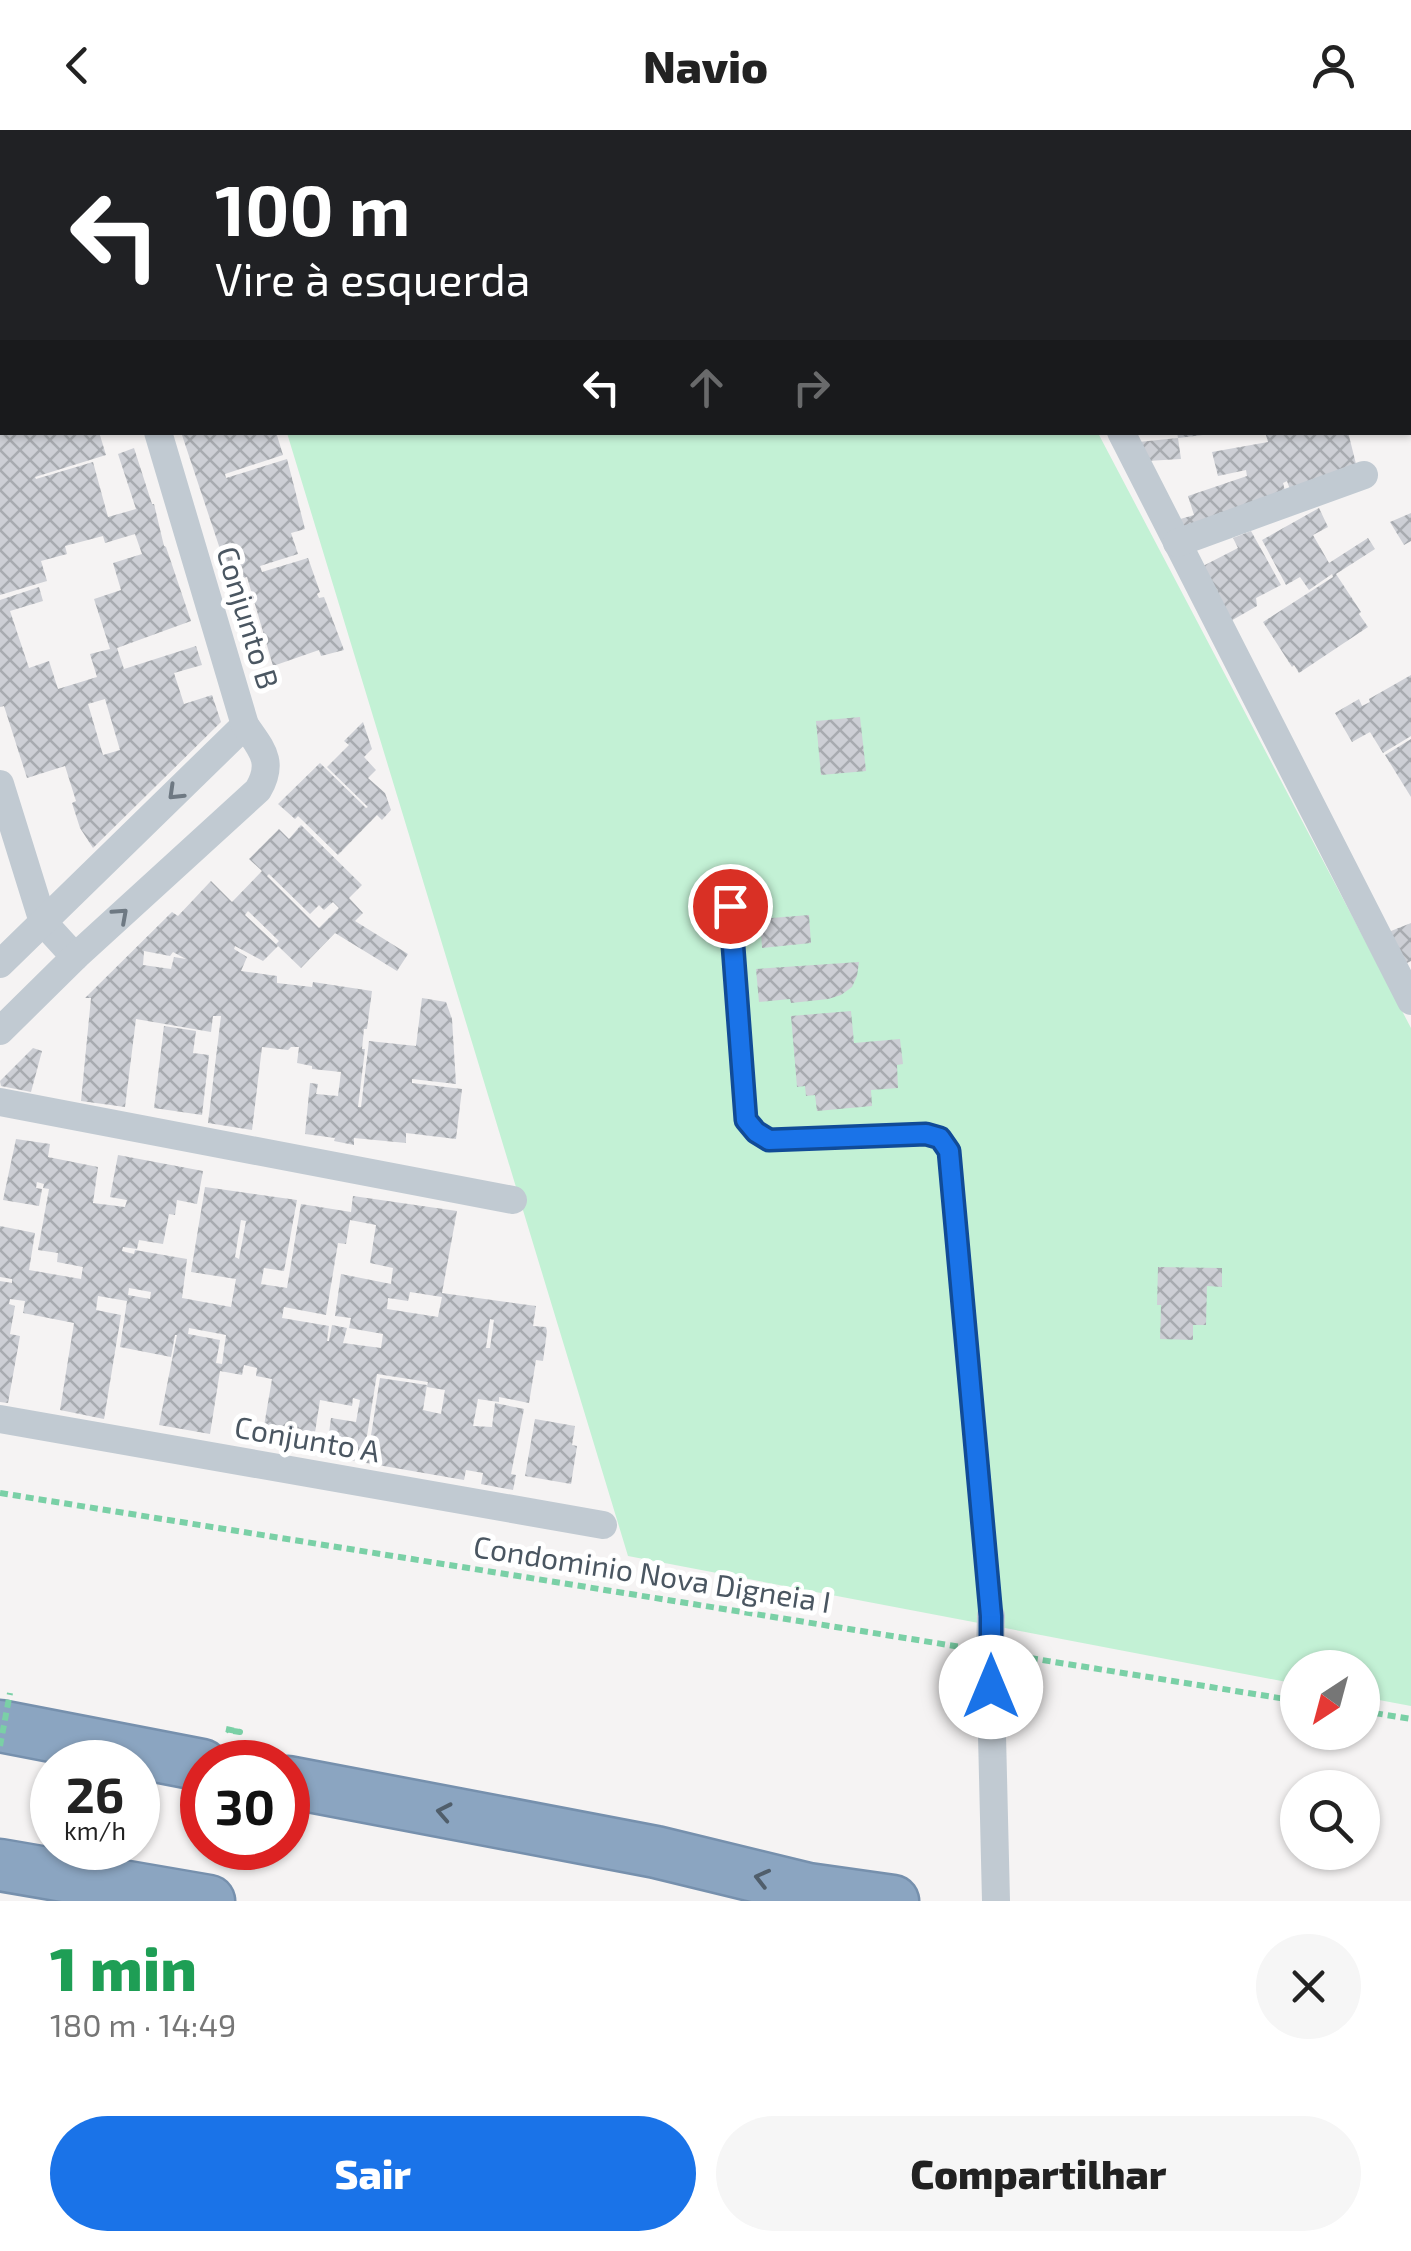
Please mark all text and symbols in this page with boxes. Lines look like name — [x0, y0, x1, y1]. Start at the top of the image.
icon: back — [50, 38, 105, 93]
text: Navio — [643, 38, 768, 92]
icon: person — [1306, 38, 1361, 93]
text: 100 m — [215, 166, 410, 250]
icon: left — [50, 170, 180, 300]
text: Vire à esquerda — [215, 251, 531, 305]
icon: left — [574, 360, 629, 415]
icon: ahead — [679, 360, 734, 415]
icon: right — [784, 360, 839, 415]
street label: Conjunto B — [210, 542, 288, 693]
one-way arrow — [168, 781, 186, 799]
pin — [688, 864, 773, 949]
icon: arrive — [703, 879, 758, 934]
one-way arrow — [109, 909, 127, 927]
street label: Conjunto A — [232, 1408, 383, 1469]
street label: Condominio Nova Digneia I — [471, 1527, 833, 1619]
position arrow — [939, 1635, 1043, 1739]
north arrow — [1280, 1650, 1380, 1750]
map controls — [1280, 1650, 1380, 1870]
speed limit sign: 30 — [180, 1740, 310, 1870]
text: 26 — [66, 1763, 124, 1823]
button: search — [1280, 1770, 1380, 1870]
one-way arrow — [436, 1802, 453, 1823]
text: km/h — [64, 1815, 126, 1845]
one-way arrow — [754, 1869, 771, 1890]
text: 1 min — [50, 1931, 197, 2003]
button: close — [1256, 1934, 1361, 2039]
text: 180 m · 14:49 — [50, 2005, 236, 2043]
button: Sair — [50, 2116, 696, 2231]
button: Compartilhar — [716, 2116, 1361, 2231]

